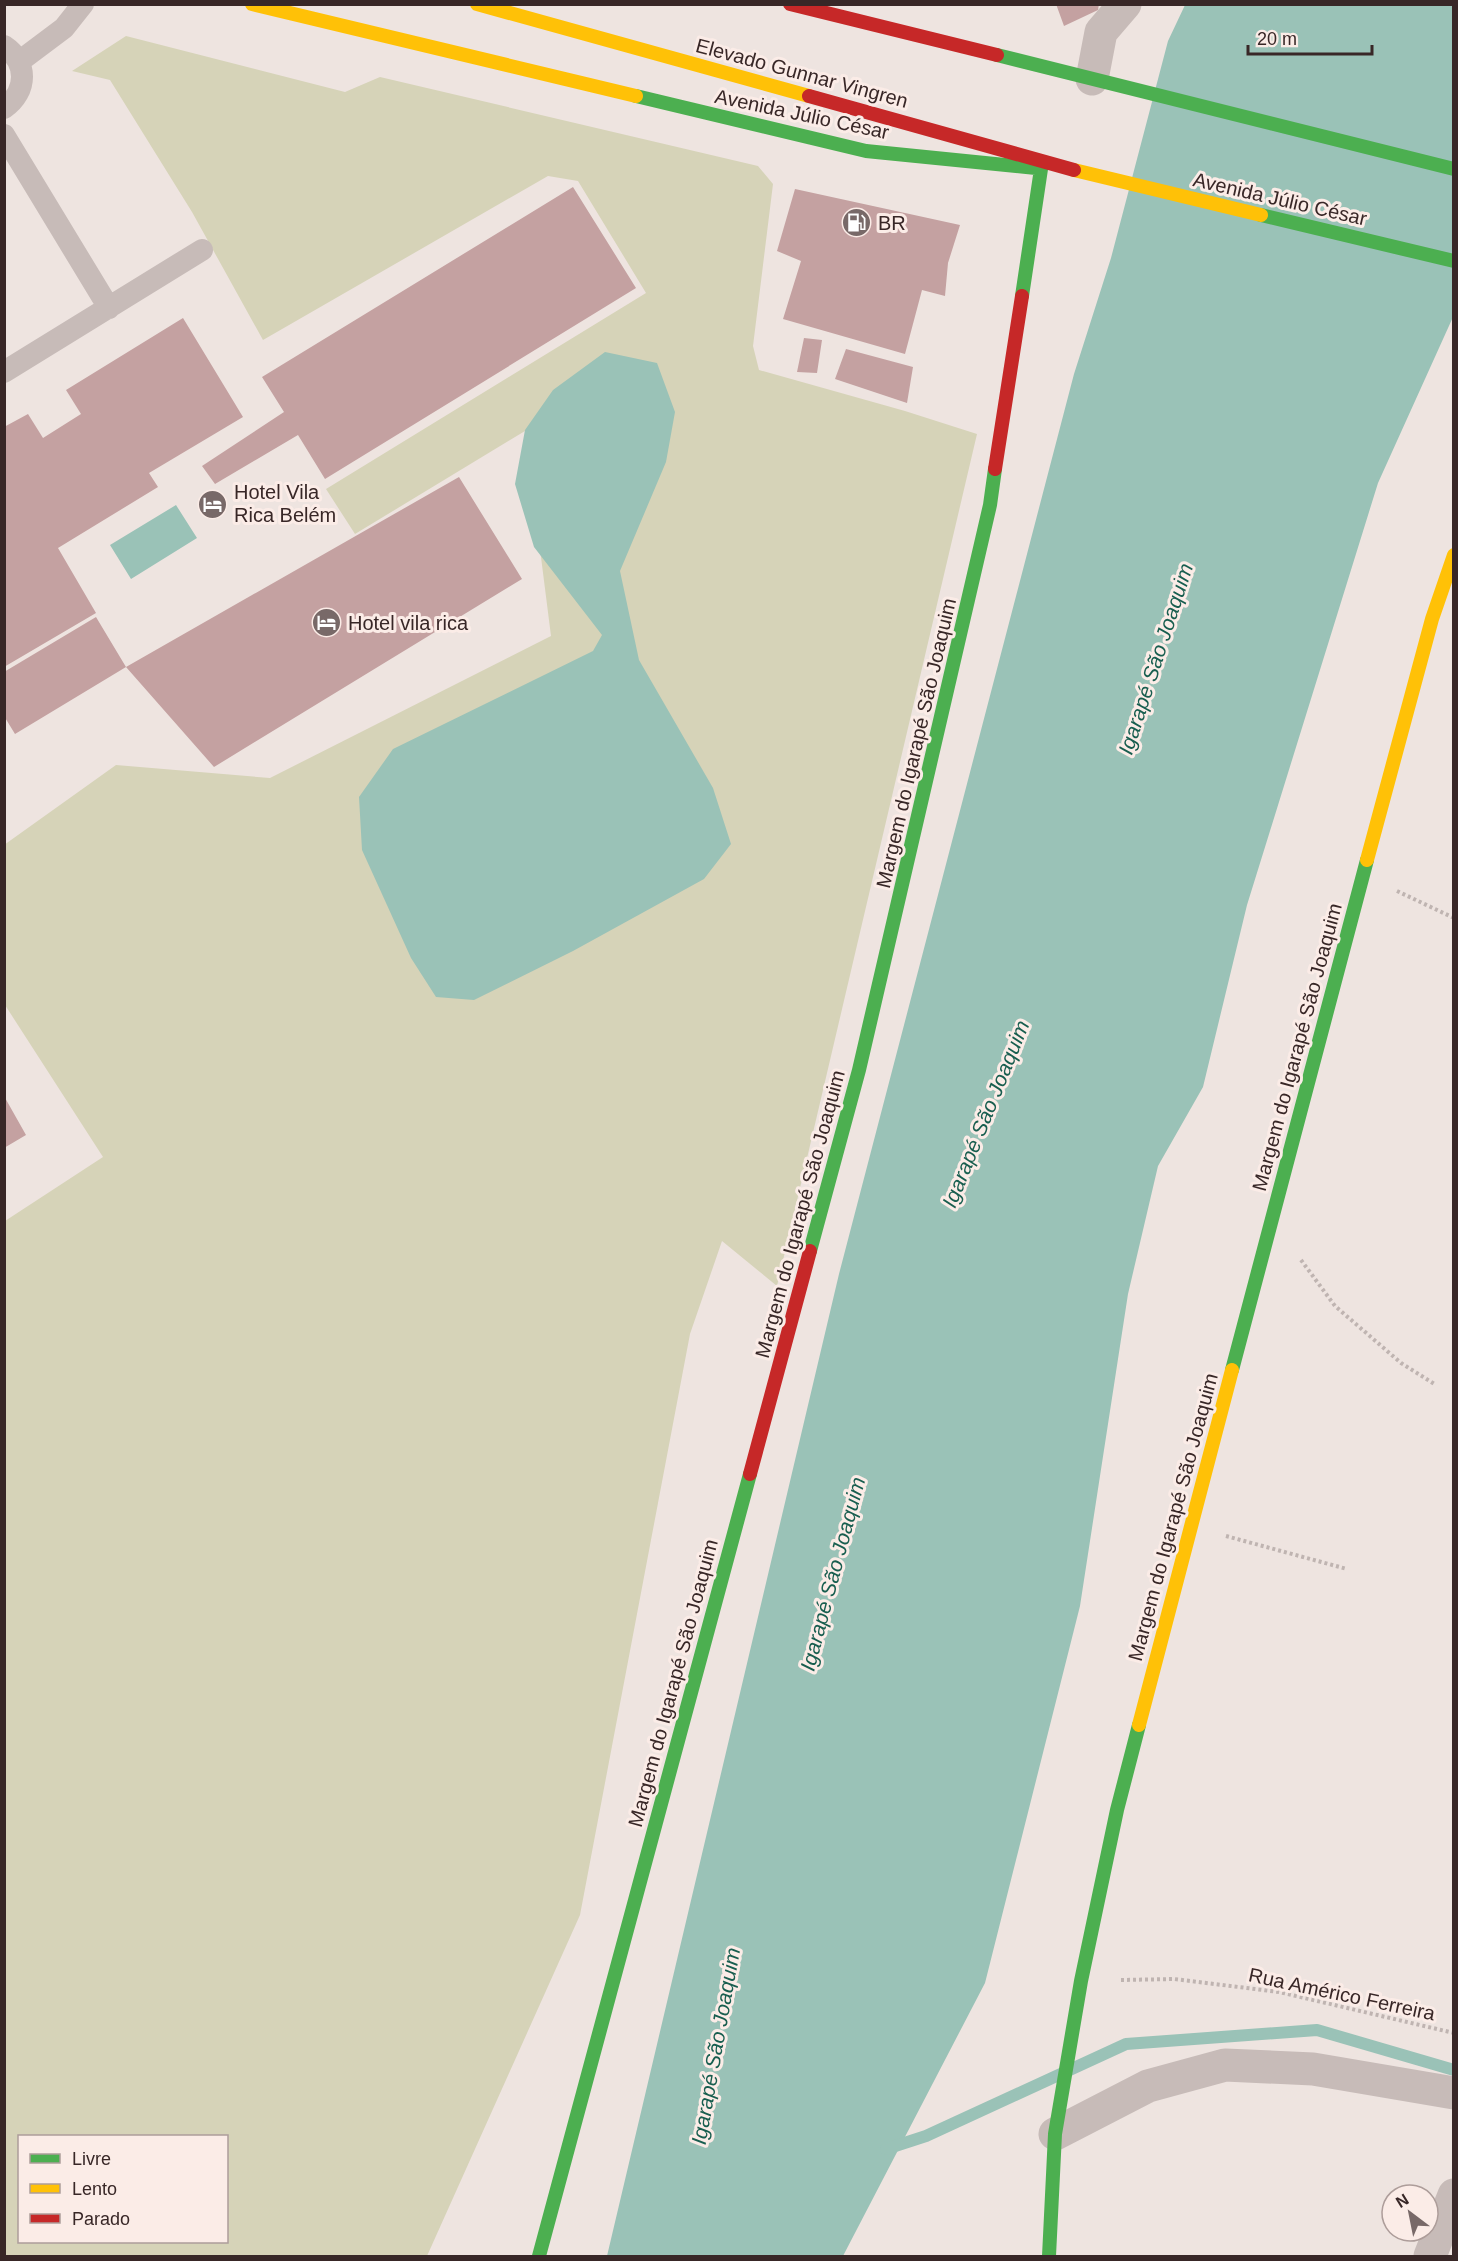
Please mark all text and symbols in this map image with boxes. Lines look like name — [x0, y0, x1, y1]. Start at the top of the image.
scale bar — [1248, 18, 1372, 56]
text: 20 m — [1257, 29, 1297, 49]
street label: Elevado Gunnar Vingren — [694, 34, 910, 112]
street label: Avenida Júlio César — [713, 85, 891, 143]
street label: Avenida Júlio César — [1191, 168, 1369, 230]
fuel station icon: BR — [841, 207, 873, 239]
place label: BR — [878, 212, 906, 234]
place label: Hotel Vila Rica Belém — [234, 481, 336, 526]
hotel icon: Hotel Vila Rica Belém — [197, 488, 229, 520]
water label: Igarapé São Joaquim — [1114, 560, 1197, 757]
street label: Margem do Igarapé São Joaquim — [872, 596, 960, 890]
hotel icon: Hotel vila rica — [311, 607, 343, 639]
place label: Hotel vila rica — [348, 612, 469, 634]
street label: Margem do Igarapé São Joaquim — [1248, 901, 1346, 1193]
water label: Igarapé São Joaquim — [937, 1017, 1034, 1211]
street label: Margem do Igarapé São Joaquim — [751, 1068, 849, 1360]
street label: Margem do Igarapé São Joaquim — [1124, 1371, 1222, 1663]
water label: Igarapé São Joaquim — [796, 1474, 869, 1673]
street label: Margem do Igarapé São Joaquim — [624, 1537, 722, 1829]
water label: Igarapé São Joaquim — [687, 1946, 744, 2146]
street label: Rua Américo Ferreira — [1247, 1963, 1438, 2025]
legend — [18, 2135, 228, 2243]
text: Livre — [72, 2149, 111, 2169]
text: Lento — [72, 2179, 117, 2199]
north arrow — [1380, 2183, 1440, 2243]
text: N — [1393, 2190, 1412, 2211]
text: Parado — [72, 2209, 130, 2229]

